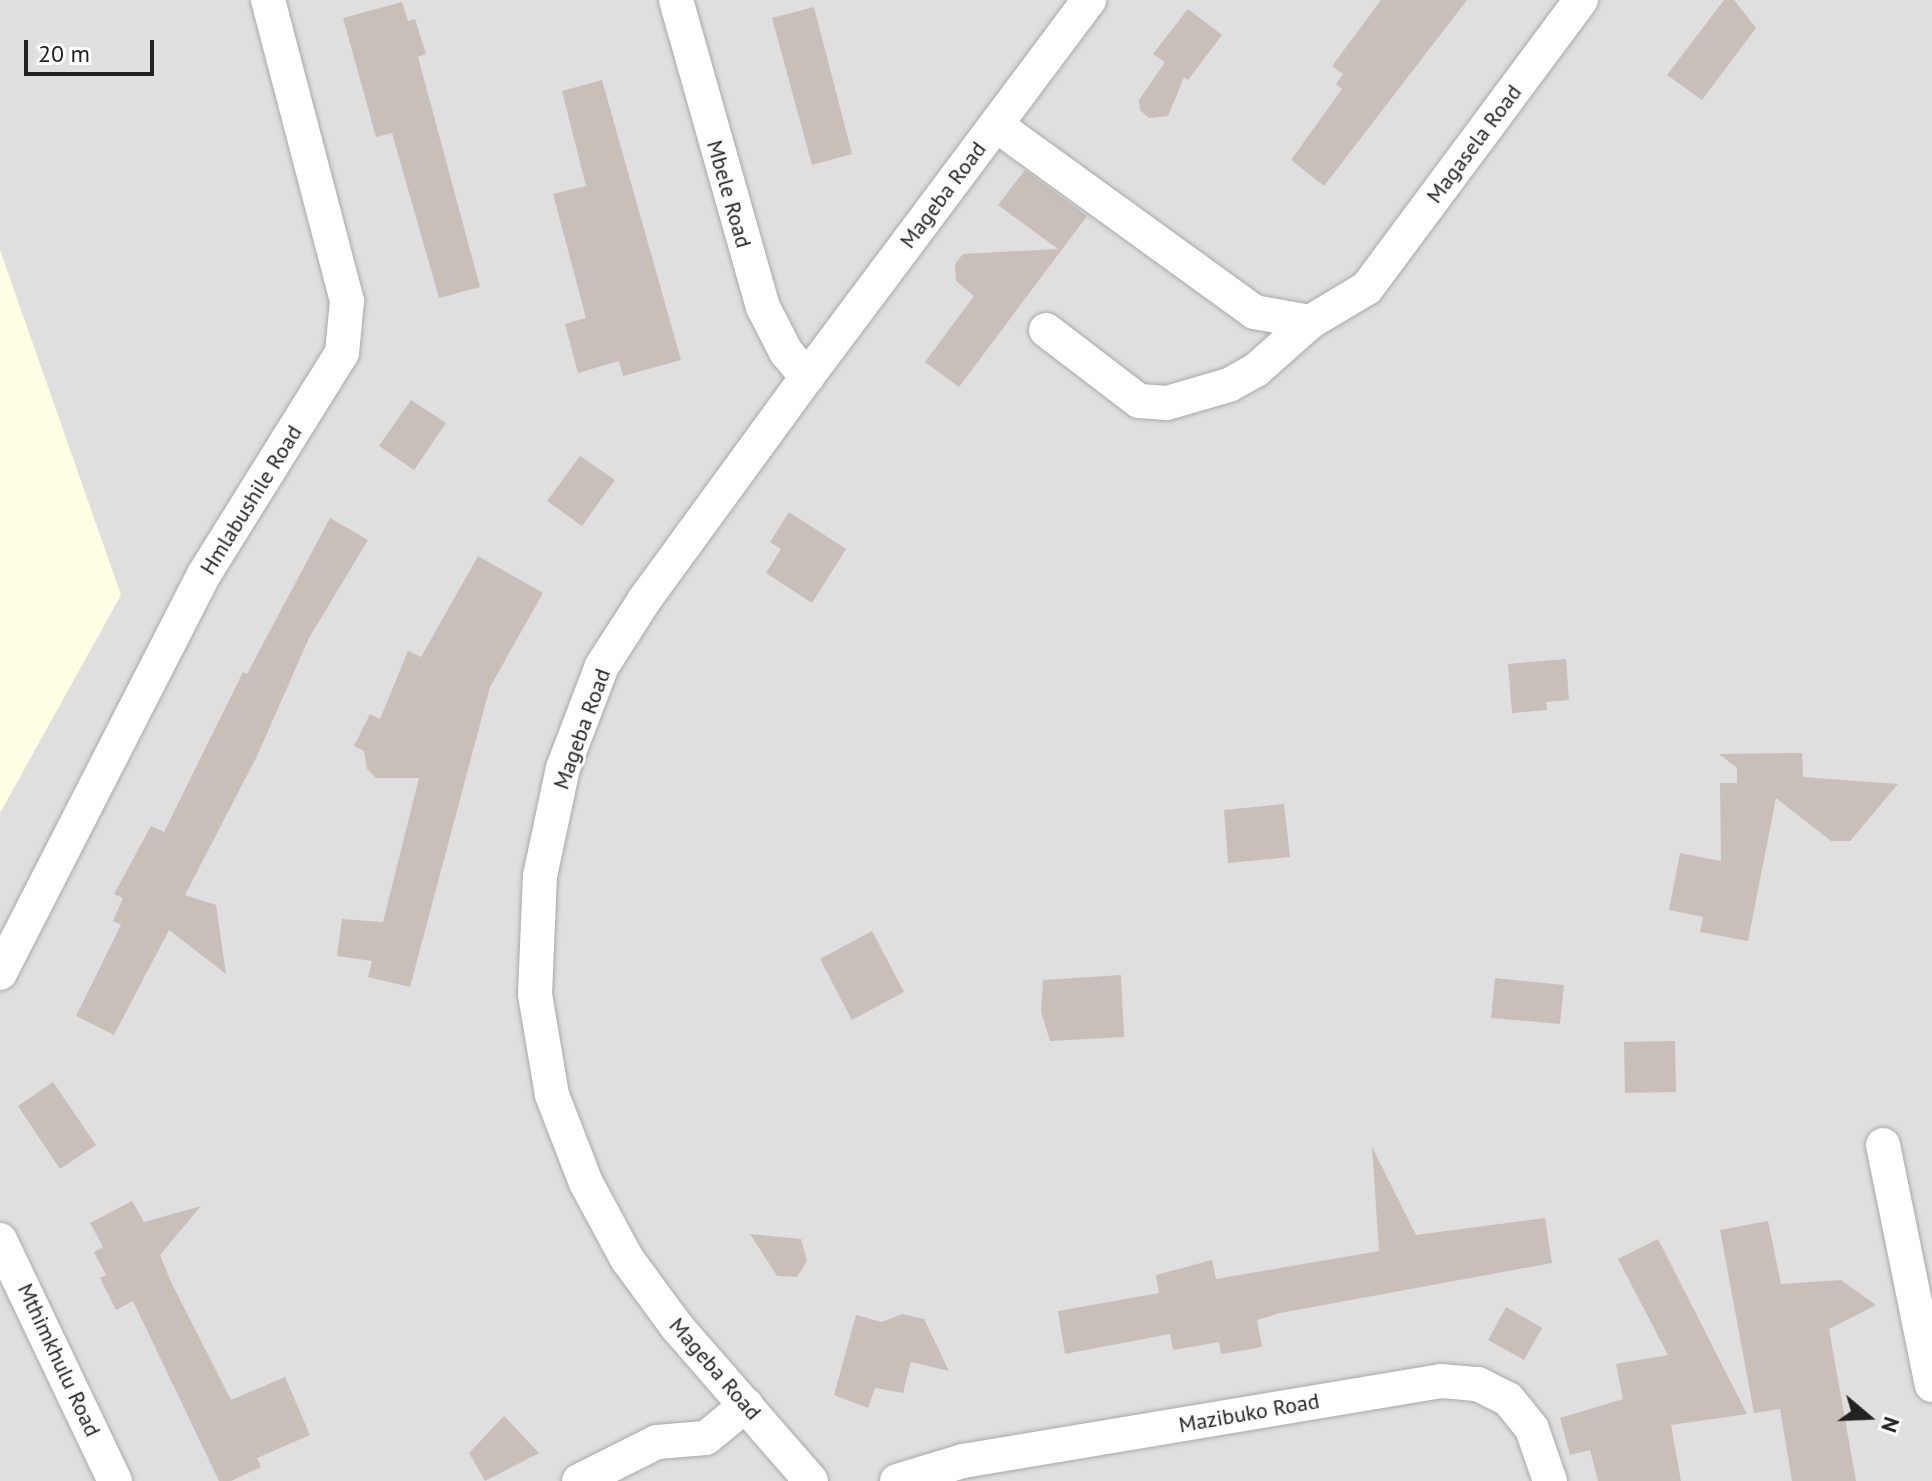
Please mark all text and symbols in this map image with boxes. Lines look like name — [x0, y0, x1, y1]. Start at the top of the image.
scale bar — [28, 24, 158, 74]
text: 20 m — [38, 38, 90, 69]
street label: Magasela Road — [1421, 80, 1527, 208]
street label: Mbele Road — [701, 137, 757, 251]
street label: Mageba Road — [894, 137, 992, 253]
street label: Hmlabushile Road — [195, 421, 307, 579]
street label: Mageba Road — [548, 665, 616, 793]
street label: Mthimkhulu Road — [12, 1279, 106, 1441]
street label: Mageba Road — [664, 1313, 766, 1425]
north arrow — [1828, 1377, 1908, 1457]
street label: Mazibuko Road — [1177, 1388, 1321, 1438]
text: N — [1875, 1413, 1906, 1436]

